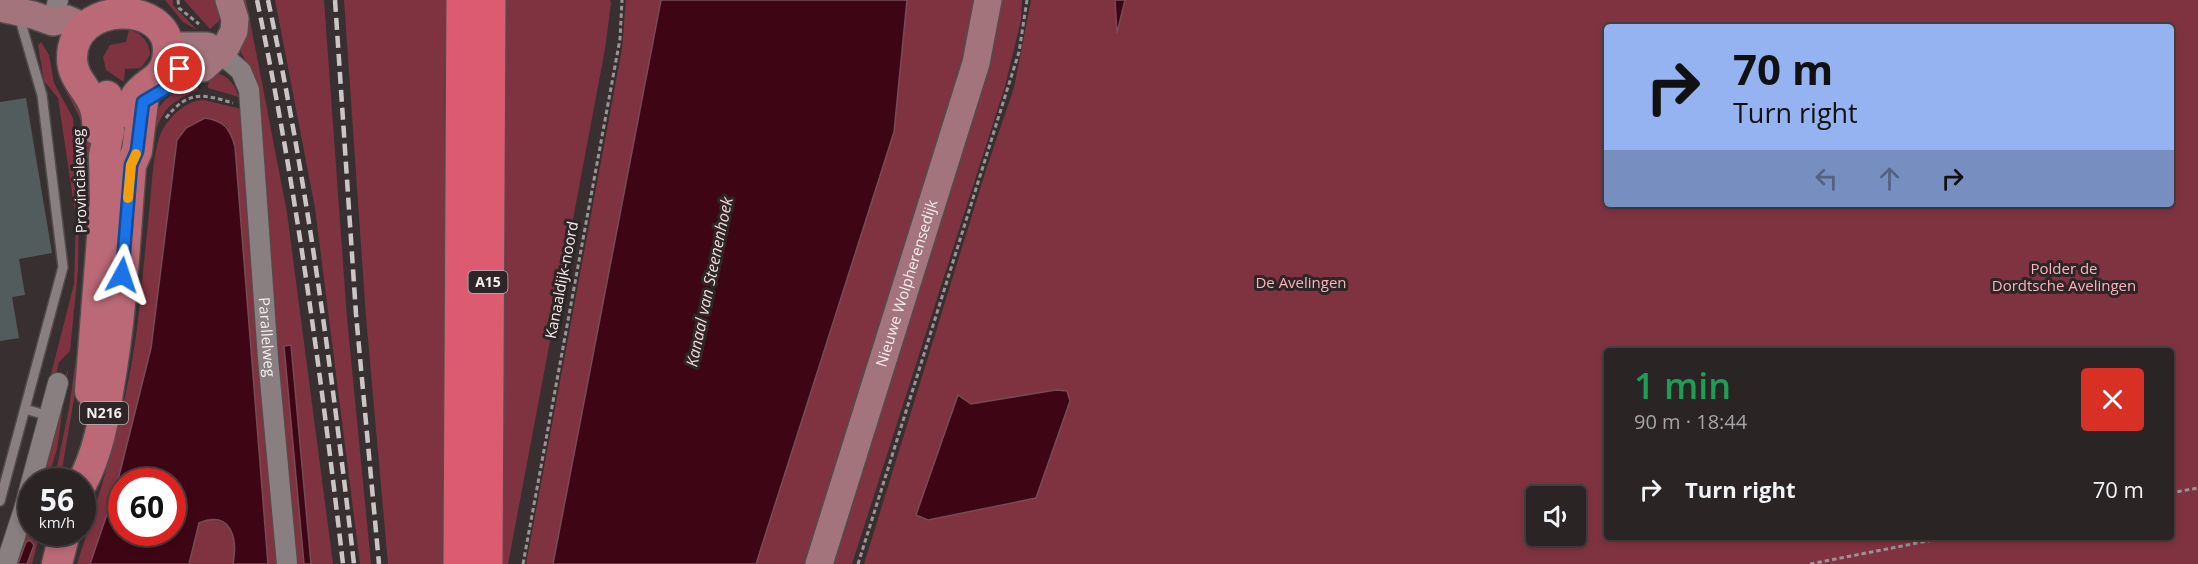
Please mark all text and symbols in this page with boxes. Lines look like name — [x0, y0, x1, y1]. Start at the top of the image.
text: 70 m — [1733, 40, 1833, 97]
pin — [154, 43, 205, 94]
icon: right — [1634, 48, 1712, 126]
icon: arrive — [163, 52, 196, 85]
text: Turn right — [1733, 94, 1858, 131]
street label: Provincialeweg — [67, 129, 91, 234]
icon: left — [1810, 162, 1843, 195]
icon: ahead — [1873, 162, 1906, 195]
icon: right — [1936, 162, 1969, 195]
water label: Kanaal van Steenenhoek — [680, 194, 738, 369]
street label: Nieuwe Wolpherensedijk — [870, 197, 942, 369]
street label: Kanaaldijk-noord — [540, 219, 582, 340]
position arrow — [90, 243, 154, 307]
park label: Polder de Dordtsche Avelingen — [1992, 258, 2136, 295]
road number: A15 — [468, 271, 508, 293]
park label: De Avelingen — [1255, 272, 1347, 292]
street label: Parallelweg — [255, 296, 281, 378]
text: 1 min — [1634, 361, 1731, 410]
button: close — [2081, 368, 2144, 431]
road number: N216 — [80, 402, 128, 424]
text: 90 m · 18:44 — [1634, 408, 1747, 435]
speed limit sign: 60 — [108, 468, 186, 546]
icon: right — [1634, 473, 1667, 506]
text: Turn right — [1685, 474, 1796, 504]
text: 70 m — [2093, 474, 2144, 504]
text: 56 — [40, 479, 74, 520]
map controls — [1526, 486, 1586, 546]
button: sound — [1526, 486, 1586, 546]
text: km/h — [39, 512, 75, 532]

